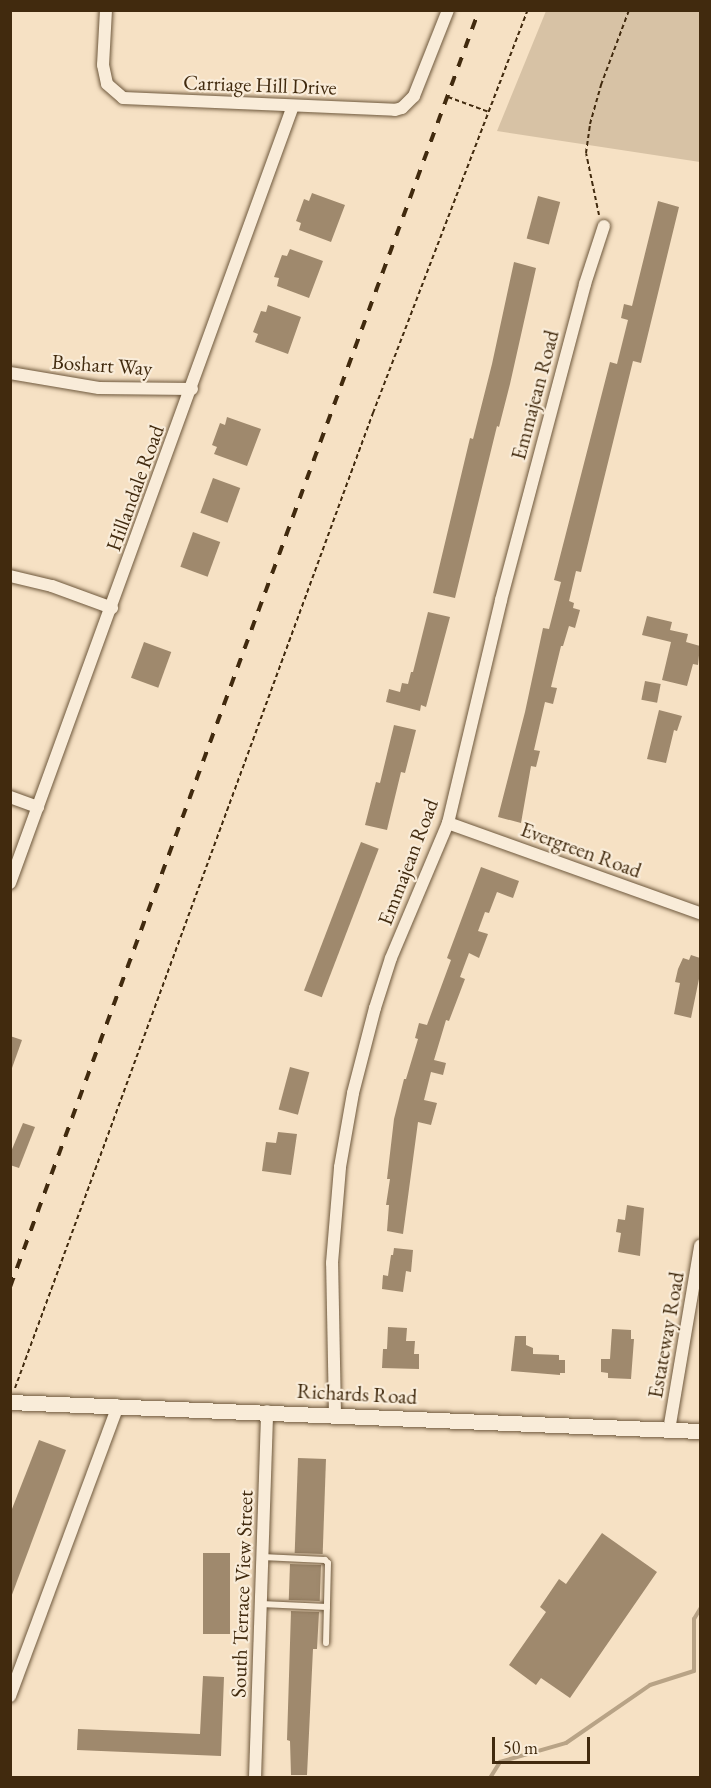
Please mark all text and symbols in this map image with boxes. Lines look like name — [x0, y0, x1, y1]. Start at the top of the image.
street label: Carriage Hill Drive — [183, 70, 337, 100]
street label: Emmajean Road — [506, 327, 564, 463]
street label: Boshart Way — [51, 349, 153, 381]
street label: Hillandale Road — [101, 422, 169, 554]
street label: Emmajean Road — [372, 795, 444, 929]
street label: Evergreen Road — [517, 817, 645, 883]
street label: Estateway Road — [642, 1270, 690, 1400]
street label: Richards Road — [296, 1378, 418, 1410]
street label: South Terrace View Street — [226, 1490, 258, 1698]
scale bar — [495, 1725, 592, 1763]
text: 50 m — [503, 1736, 538, 1759]

